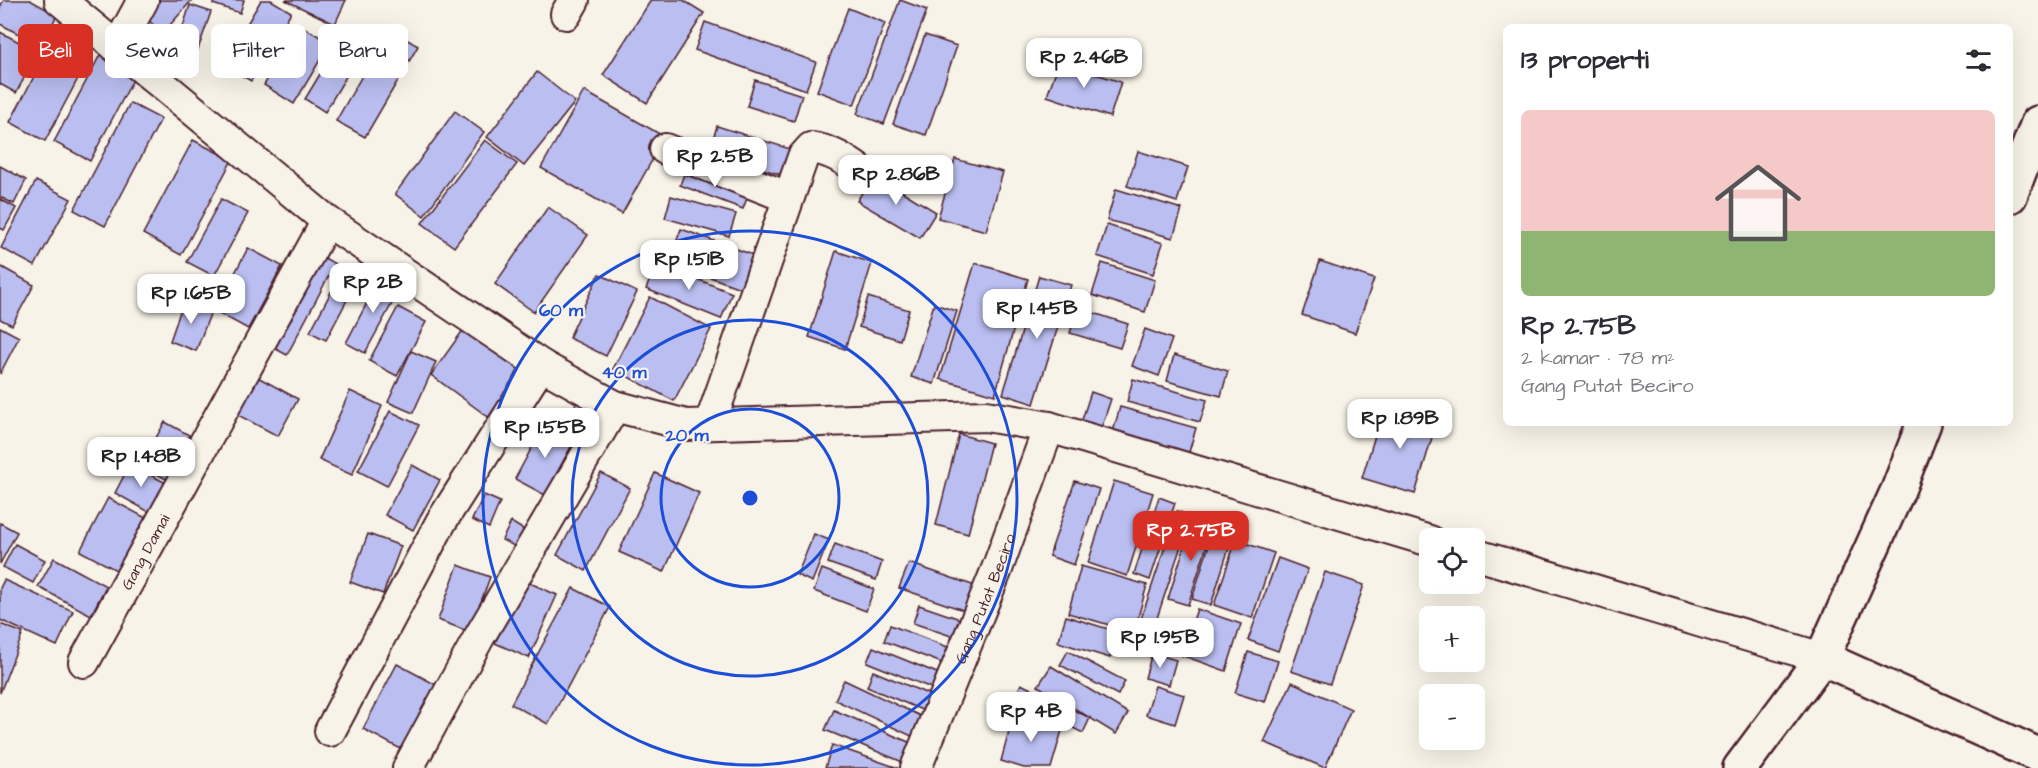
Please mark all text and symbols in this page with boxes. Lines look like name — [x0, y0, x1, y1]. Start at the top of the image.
chip: Beli — [18, 24, 93, 78]
chip: Sewa — [105, 24, 199, 78]
chip: Filter — [211, 24, 306, 78]
chip: Baru — [318, 24, 408, 78]
pin: Rp 2.46B — [1022, 38, 1146, 89]
text: 13 properti — [1521, 42, 1649, 78]
text: Rp 2.46B — [1040, 43, 1128, 71]
icon: filters — [1962, 44, 1995, 77]
pin: Rp 2.5B — [660, 137, 770, 188]
text: Rp 2.5B — [677, 142, 753, 170]
icon: home — [1704, 149, 1812, 257]
pin: Rp 2.86B — [834, 155, 958, 206]
text: Rp 2.86B — [852, 160, 940, 188]
pin: Rp 1.51B — [627, 240, 751, 291]
text: Rp 1.51B — [654, 245, 724, 273]
pin: Rp 2B — [331, 263, 415, 314]
text: Rp 2B — [343, 268, 403, 296]
pin: Rp 1.65B — [129, 274, 253, 325]
text: Rp 1.65B — [151, 279, 231, 307]
pin: Rp 1.45B — [975, 289, 1099, 340]
text: Rp 1.45B — [997, 294, 1077, 322]
text: 60 m — [539, 298, 584, 323]
text: Rp 2.75B — [1521, 308, 1636, 344]
text: 2 kamar · 78 m² — [1521, 344, 1675, 372]
text: 40 m — [602, 360, 647, 385]
text: Gang Putat Beciro — [1521, 372, 1694, 400]
pin: Rp 1.89B — [1338, 399, 1462, 450]
text: Rp 1.89B — [1361, 404, 1439, 432]
pin: Rp 1.55B — [483, 408, 607, 459]
text: Rp 1.55B — [504, 413, 586, 441]
text: 20 m — [665, 423, 709, 448]
pin: Rp 1.48B — [79, 437, 203, 488]
text: Rp 1.48B — [101, 442, 181, 470]
centre of rings — [740, 488, 760, 508]
street label: Gang Damai — [116, 510, 176, 594]
pin: Rp 2.75B — [1129, 511, 1253, 562]
text: Rp 2.75B — [1147, 516, 1235, 544]
map controls — [1419, 528, 1485, 750]
button: locate — [1419, 528, 1485, 594]
street label: Gang Putat Beciro — [950, 531, 1021, 667]
button: + — [1419, 606, 1485, 672]
pin: Rp 1.95B — [1098, 618, 1222, 669]
text: Rp 1.95B — [1121, 623, 1199, 651]
button: − — [1419, 684, 1485, 750]
pin: Rp 4B — [989, 692, 1073, 743]
text: Rp 4B — [1000, 697, 1062, 725]

